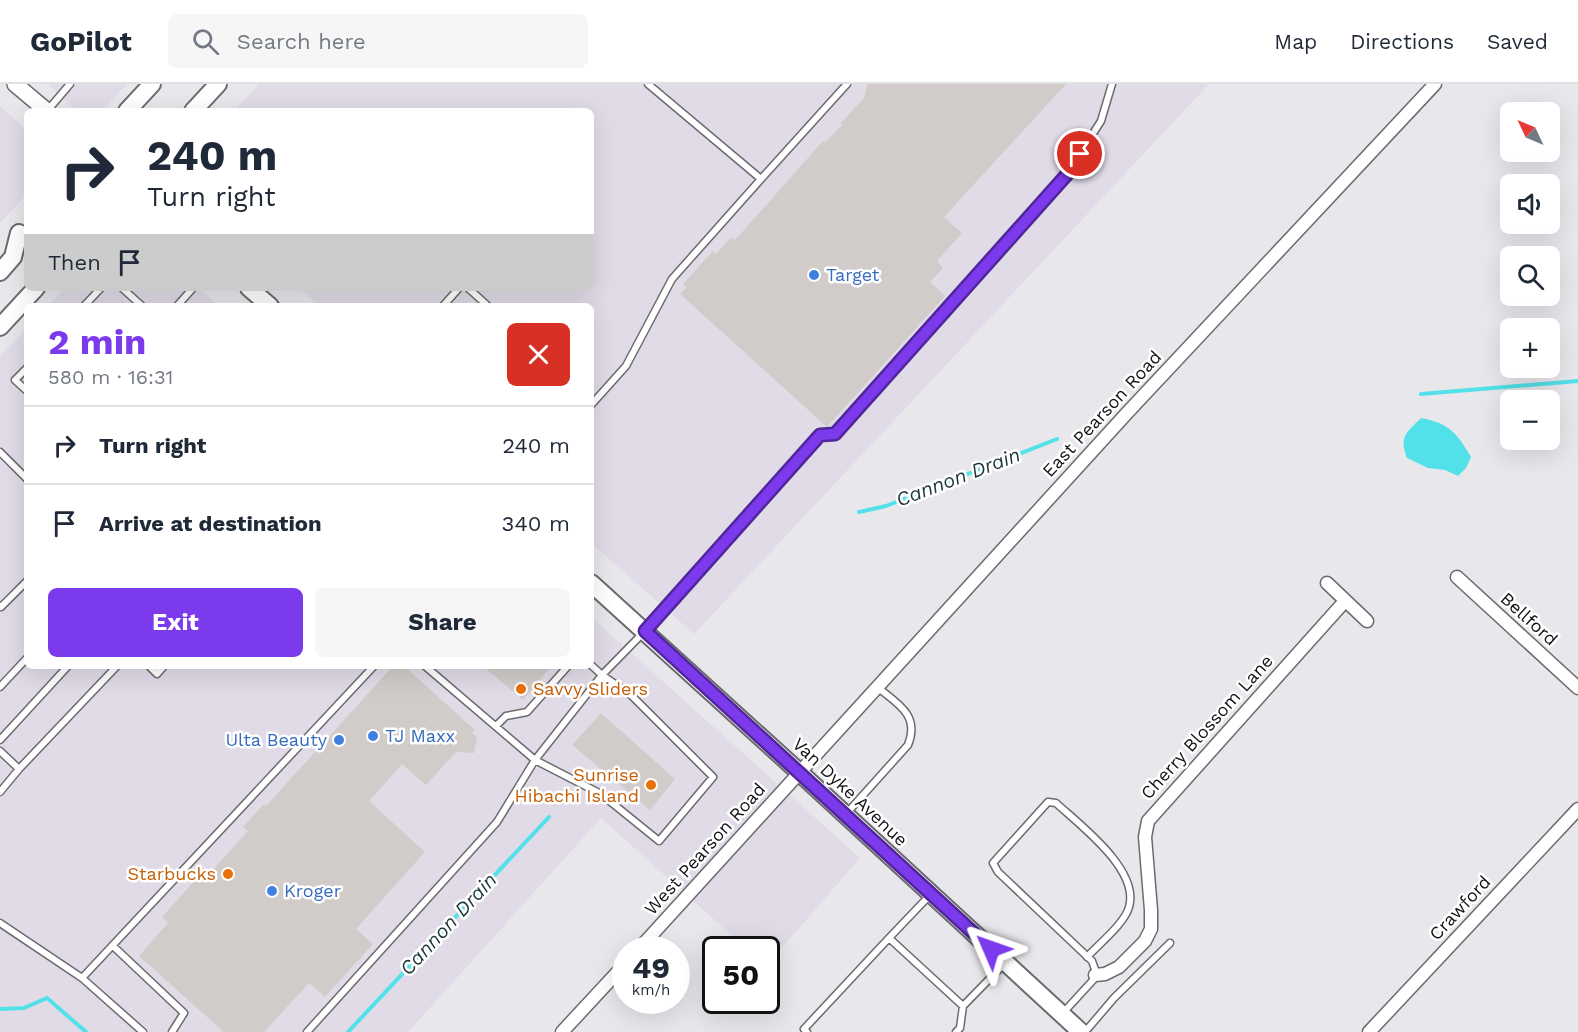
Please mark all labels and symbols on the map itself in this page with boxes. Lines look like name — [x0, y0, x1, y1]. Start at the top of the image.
north arrow — [1500, 102, 1560, 162]
pin — [1054, 128, 1105, 179]
place label: Target — [826, 264, 880, 285]
marker: Target — [807, 268, 821, 282]
street label: East Pearson Road — [1038, 346, 1165, 481]
water label: Cannon Drain — [892, 442, 1024, 512]
street label: Bellford — [1497, 588, 1562, 650]
street label: Cherry Blossom Lane — [1136, 650, 1277, 803]
place label: Savvy Sliders — [533, 678, 648, 699]
marker: Savvy Sliders — [514, 682, 528, 696]
place label: TJ Maxx — [385, 725, 455, 746]
place label: Ulta Beauty — [225, 729, 328, 750]
marker: TJ Maxx — [366, 729, 380, 743]
marker: Ulta Beauty — [332, 733, 346, 747]
street label: Van Dyke Avenue — [788, 733, 912, 850]
place label: Sunrise Hibachi Island — [515, 764, 639, 806]
street label: West Pearson Road — [640, 778, 769, 919]
marker: Sunrise Hibachi Island — [644, 778, 658, 792]
place label: Starbucks — [127, 863, 216, 884]
marker: Starbucks — [221, 867, 235, 881]
water label: Cannon Drain — [394, 868, 502, 980]
street label: Crawford — [1425, 871, 1495, 944]
place label: Kroger — [284, 880, 341, 901]
marker: Kroger — [265, 884, 279, 898]
position arrow — [959, 917, 1023, 981]
speed limit sign: 50 — [702, 936, 780, 1014]

